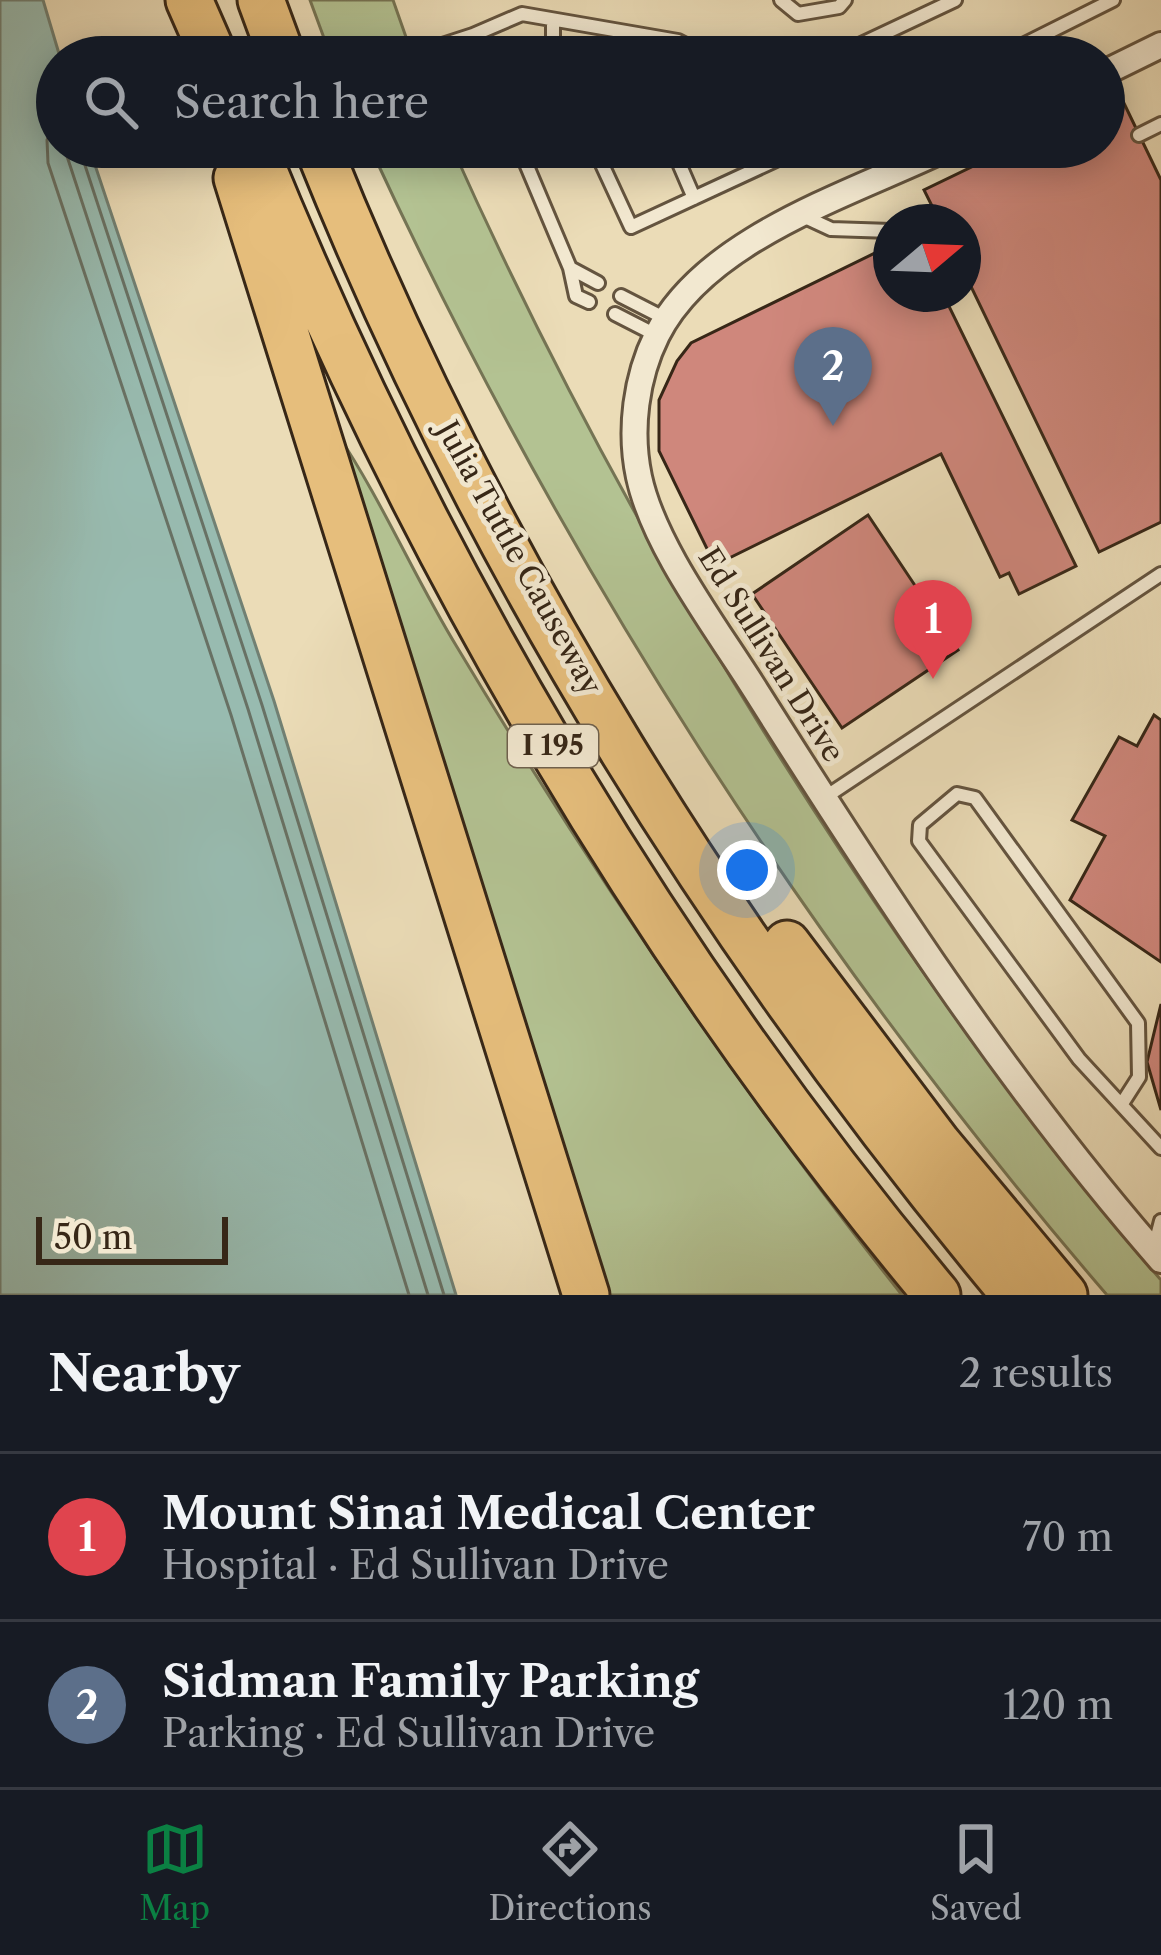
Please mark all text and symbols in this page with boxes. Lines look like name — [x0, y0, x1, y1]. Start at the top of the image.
search box — [36, 36, 1125, 168]
icon: search — [78, 69, 144, 135]
text: Search here — [174, 74, 429, 130]
north arrow — [873, 204, 981, 312]
pin: 2 — [794, 327, 872, 426]
street label: Julia Tuttle Causeway — [427, 411, 610, 701]
street label: Ed Sullivan Drive — [691, 541, 852, 769]
pin: 1 — [894, 580, 972, 679]
road number: I 195 — [508, 725, 598, 767]
your location — [717, 840, 777, 900]
scale bar — [36, 1211, 228, 1264]
text: 50 m — [54, 1217, 132, 1258]
text: Nearby — [48, 1342, 240, 1404]
text: 2 results — [959, 1349, 1113, 1397]
text: Mount Sinai Medical Center — [162, 1485, 815, 1541]
text: 1 — [78, 1513, 96, 1561]
text: 70 m — [1022, 1513, 1113, 1561]
text: Hospital · Ed Sullivan Drive — [162, 1541, 669, 1589]
text: Sidman Family Parking — [162, 1653, 699, 1709]
text: 2 — [75, 1681, 99, 1729]
text: 120 m — [1003, 1681, 1113, 1729]
text: Parking · Ed Sullivan Drive — [162, 1709, 655, 1757]
tab: Map — [139, 1816, 210, 1929]
tab: Directions — [489, 1816, 652, 1929]
tab: Saved — [930, 1816, 1022, 1929]

